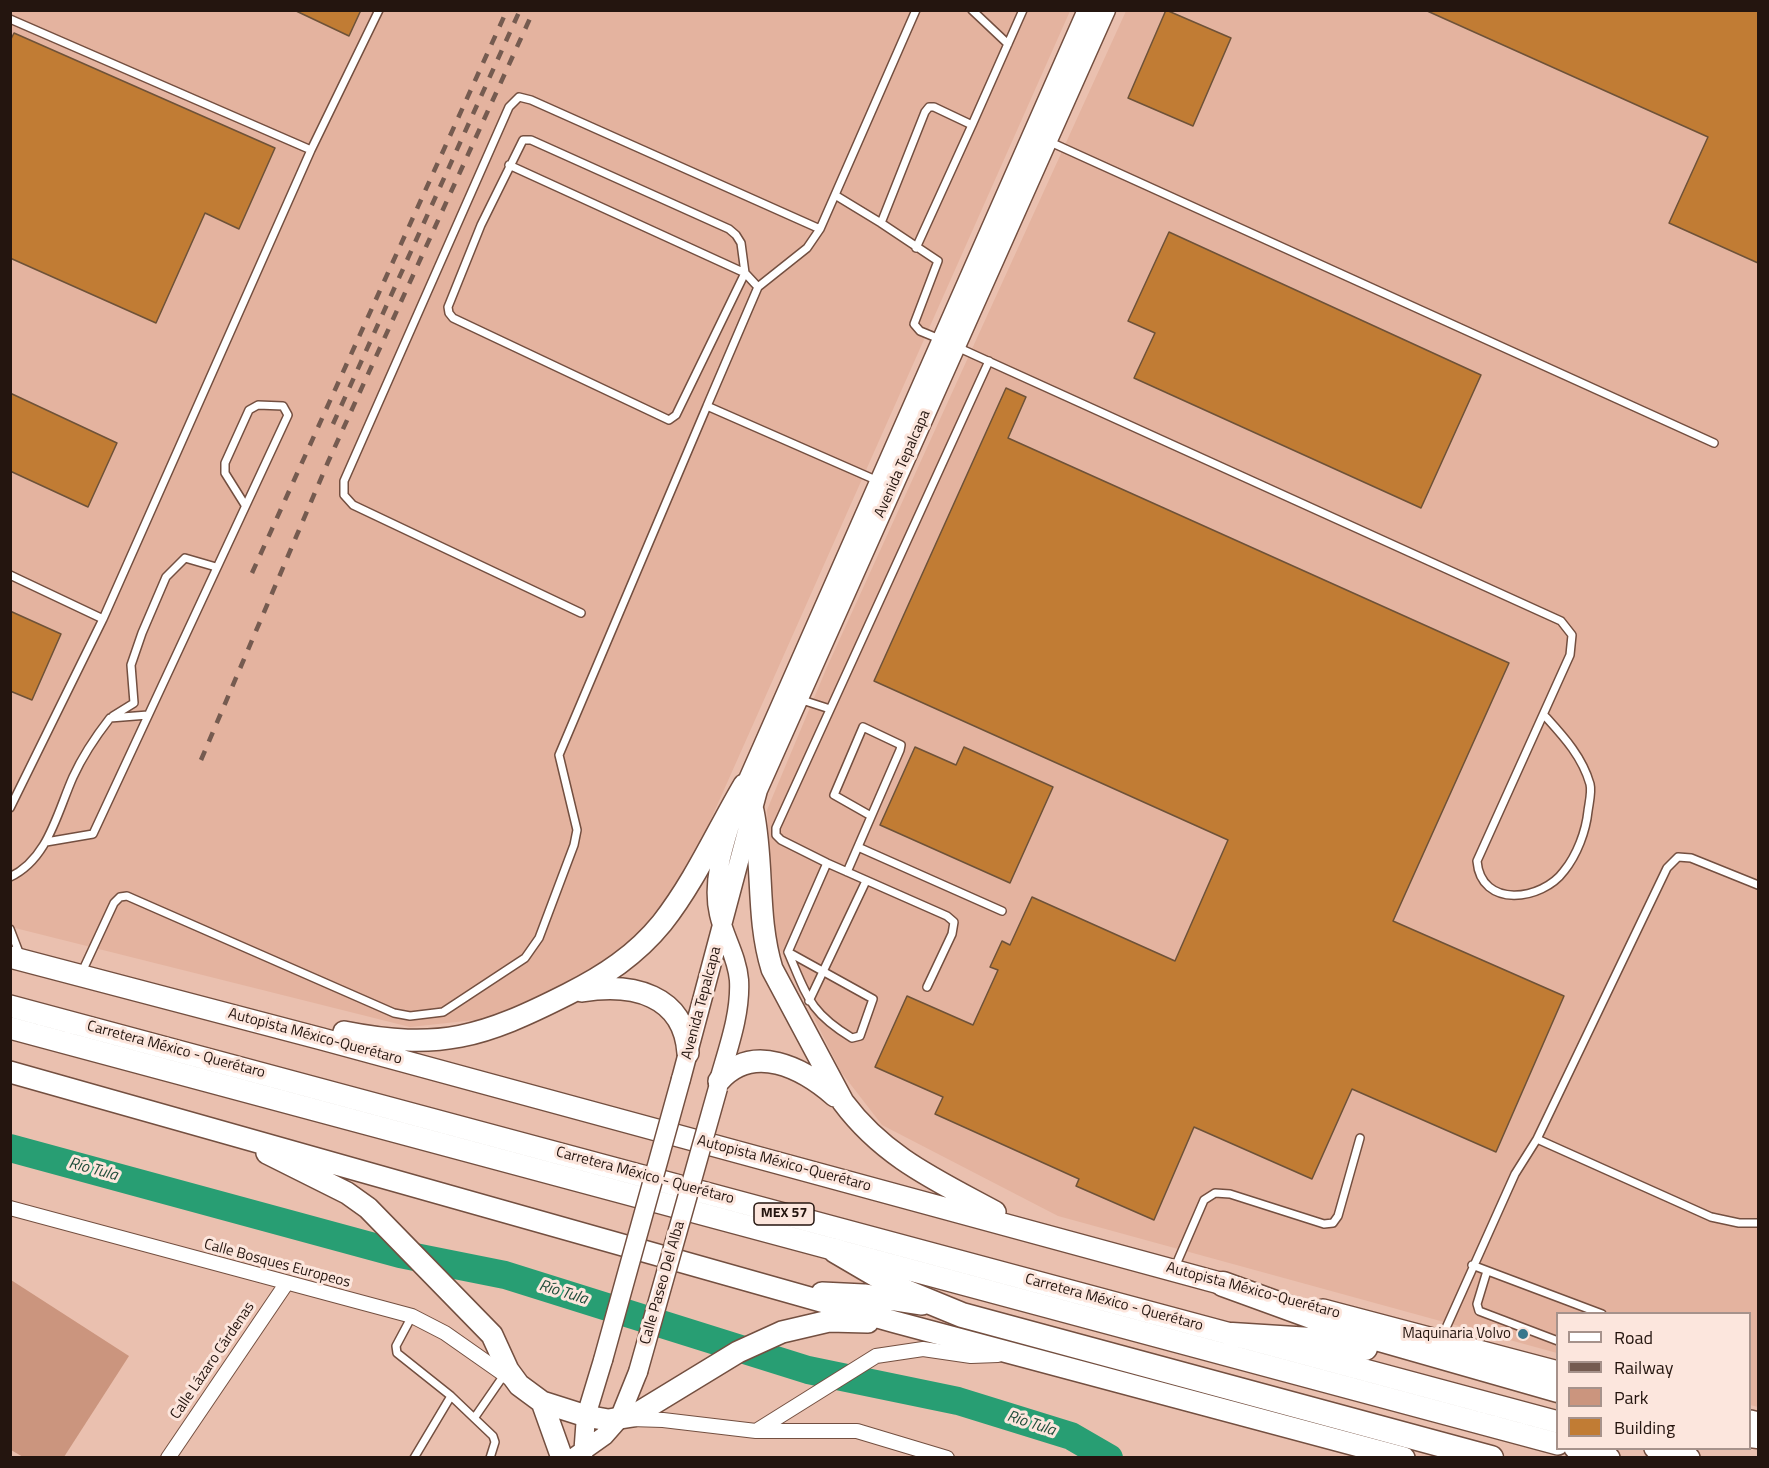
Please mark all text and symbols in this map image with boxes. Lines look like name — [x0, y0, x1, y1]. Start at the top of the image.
street label: Avenida Tepalcapa — [871, 407, 935, 521]
street label: Avenida Tepalcapa — [678, 945, 726, 1061]
street label: Autopista México-Querétaro — [226, 1005, 404, 1069]
street label: Carretera México - Querétaro — [85, 1018, 267, 1082]
street label: Autopista México-Querétaro — [695, 1132, 873, 1196]
street label: Carretera México - Querétaro — [554, 1144, 736, 1208]
water label: Río Tula — [67, 1154, 119, 1186]
road number: MEX 57 — [754, 1203, 814, 1225]
street label: Calle Paseo Del Alba — [637, 1219, 689, 1347]
street label: Calle Bosques Europeos — [202, 1236, 352, 1292]
street label: Autopista México-Querétaro — [1164, 1259, 1342, 1323]
street label: Carretera México - Querétaro — [1023, 1271, 1205, 1335]
water label: Río Tula — [536, 1277, 590, 1309]
street label: Calle Lázaro Cárdenas — [167, 1299, 259, 1423]
legend — [1556, 1312, 1751, 1450]
text: Road — [1614, 1324, 1653, 1351]
place label: Maquinaria Volvo — [1402, 1325, 1511, 1343]
marker: Maquinaria Volvo — [1516, 1327, 1530, 1341]
text: Railway — [1614, 1354, 1673, 1381]
text: Park — [1614, 1384, 1648, 1411]
water label: Río Tula — [1004, 1407, 1058, 1441]
text: Building — [1614, 1414, 1675, 1441]

